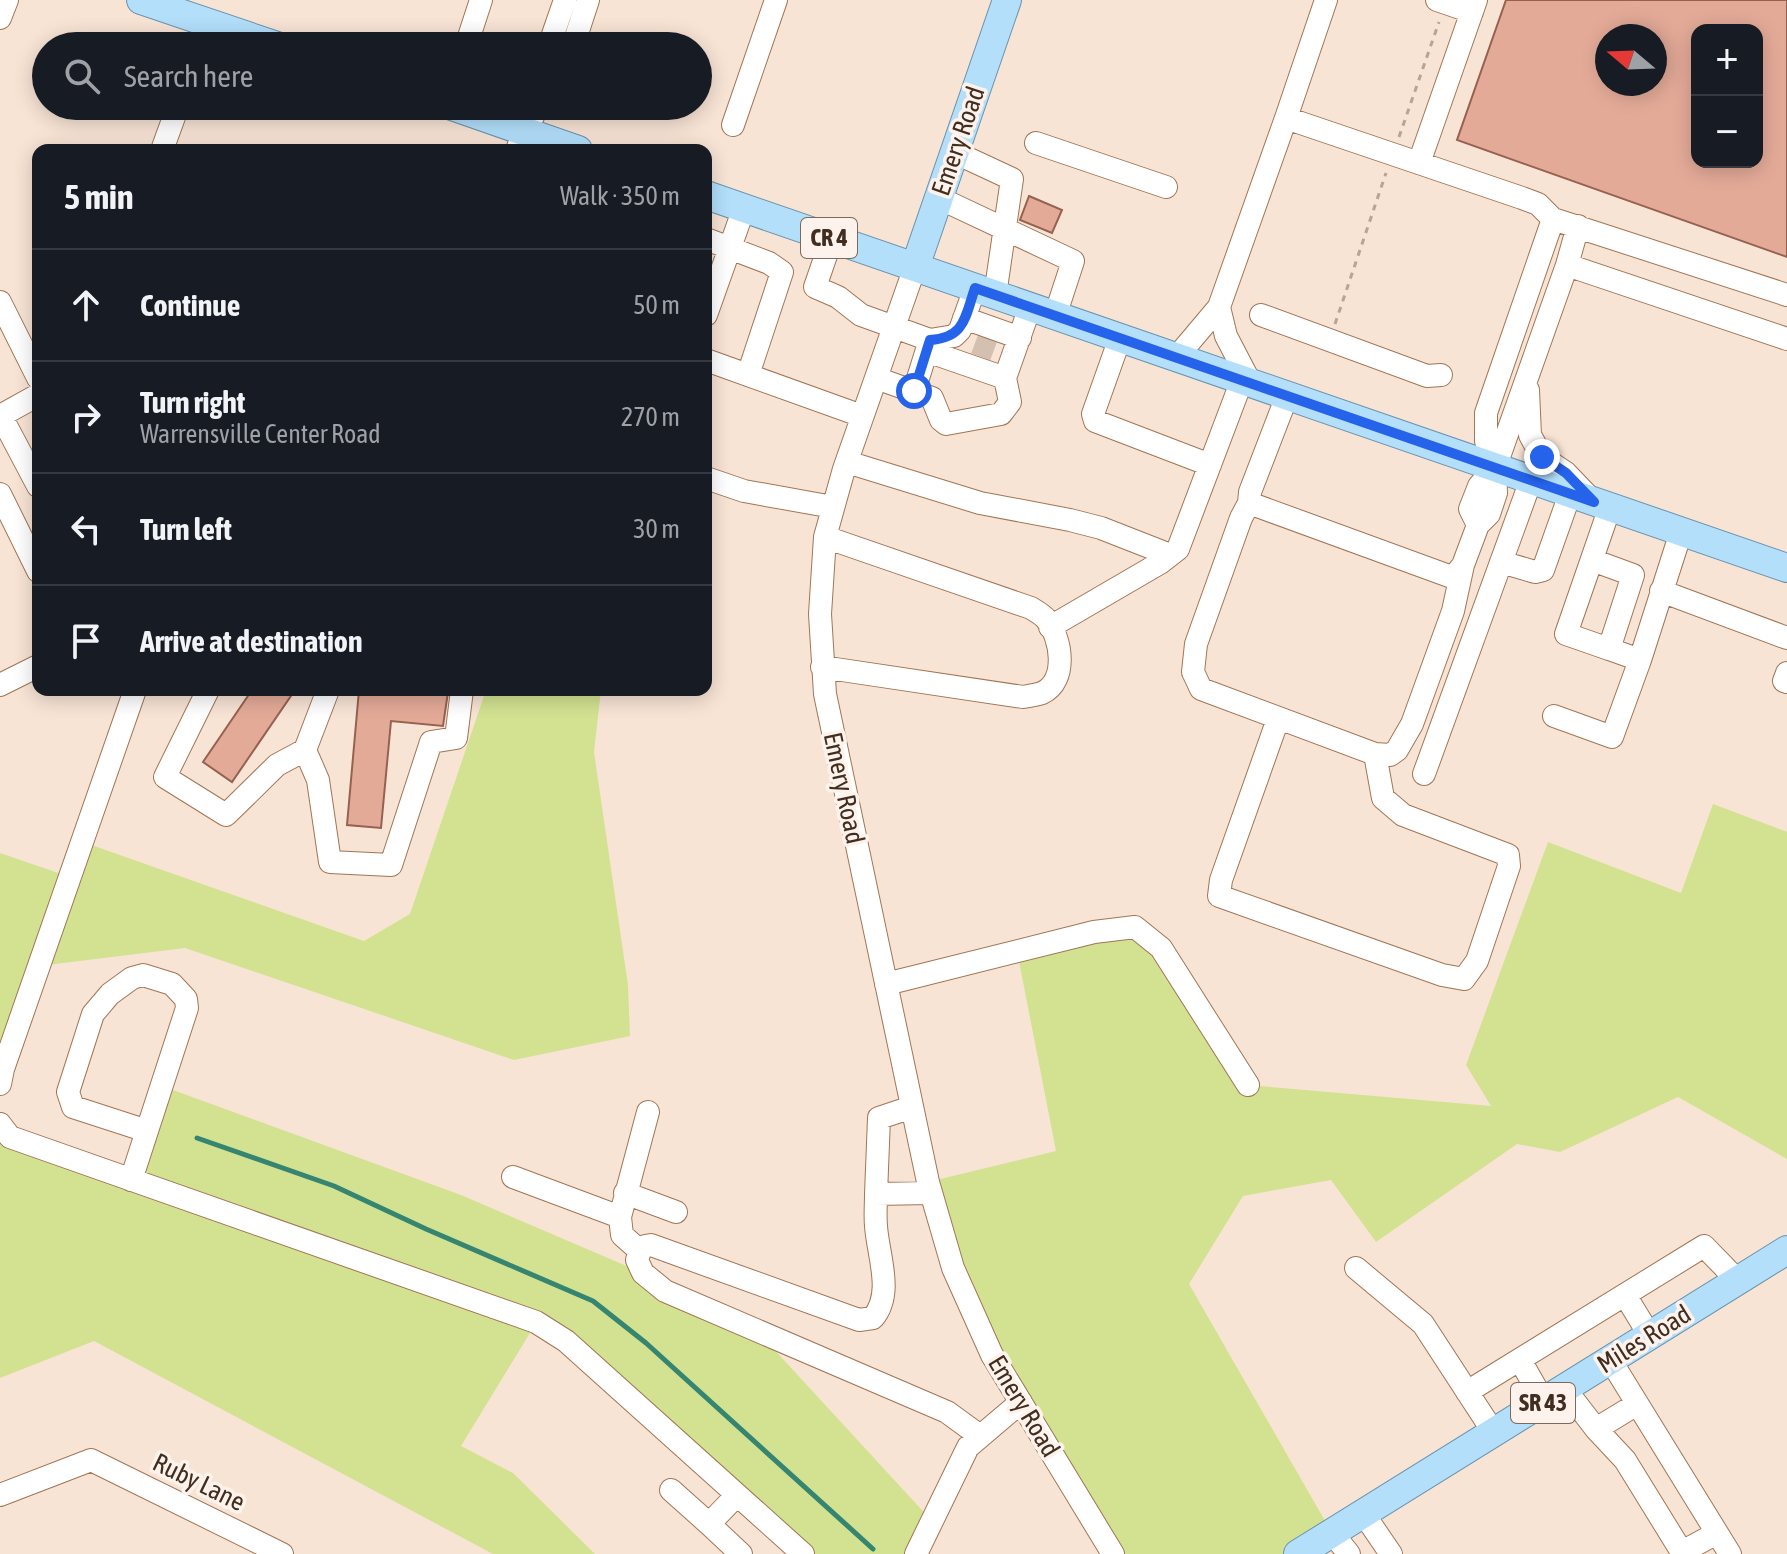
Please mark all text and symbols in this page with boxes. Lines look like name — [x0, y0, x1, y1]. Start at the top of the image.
north arrow — [1595, 24, 1667, 96]
map controls — [1691, 24, 1763, 168]
button: + — [1691, 24, 1763, 96]
search box — [32, 32, 712, 120]
icon: search — [60, 54, 104, 98]
text: Search here — [124, 59, 253, 93]
street label: Emery Road — [925, 83, 991, 199]
button: − — [1691, 96, 1763, 168]
text: 5 min — [64, 177, 133, 216]
text: Walk · 350 m — [560, 181, 680, 211]
road number: CR 4 — [801, 218, 857, 258]
icon: ahead — [64, 283, 108, 327]
text: Continue — [140, 288, 240, 322]
text: 50 m — [633, 290, 680, 320]
route start — [896, 373, 932, 409]
text: Turn right — [140, 385, 246, 419]
icon: right — [64, 395, 108, 439]
text: 270 m — [621, 402, 680, 432]
text: Warrensville Center Road — [140, 419, 381, 449]
route end — [1524, 439, 1560, 475]
icon: left — [64, 507, 108, 551]
text: Turn left — [140, 512, 232, 546]
text: 30 m — [633, 514, 680, 544]
icon: arrive — [64, 619, 108, 663]
text: Arrive at destination — [140, 624, 362, 658]
street label: Emery Road — [818, 730, 870, 846]
street label: Miles Road — [1592, 1299, 1696, 1379]
street label: Emery Road — [982, 1350, 1066, 1462]
road number: SR 43 — [1511, 1383, 1575, 1423]
street label: Ruby Lane — [148, 1447, 250, 1517]

